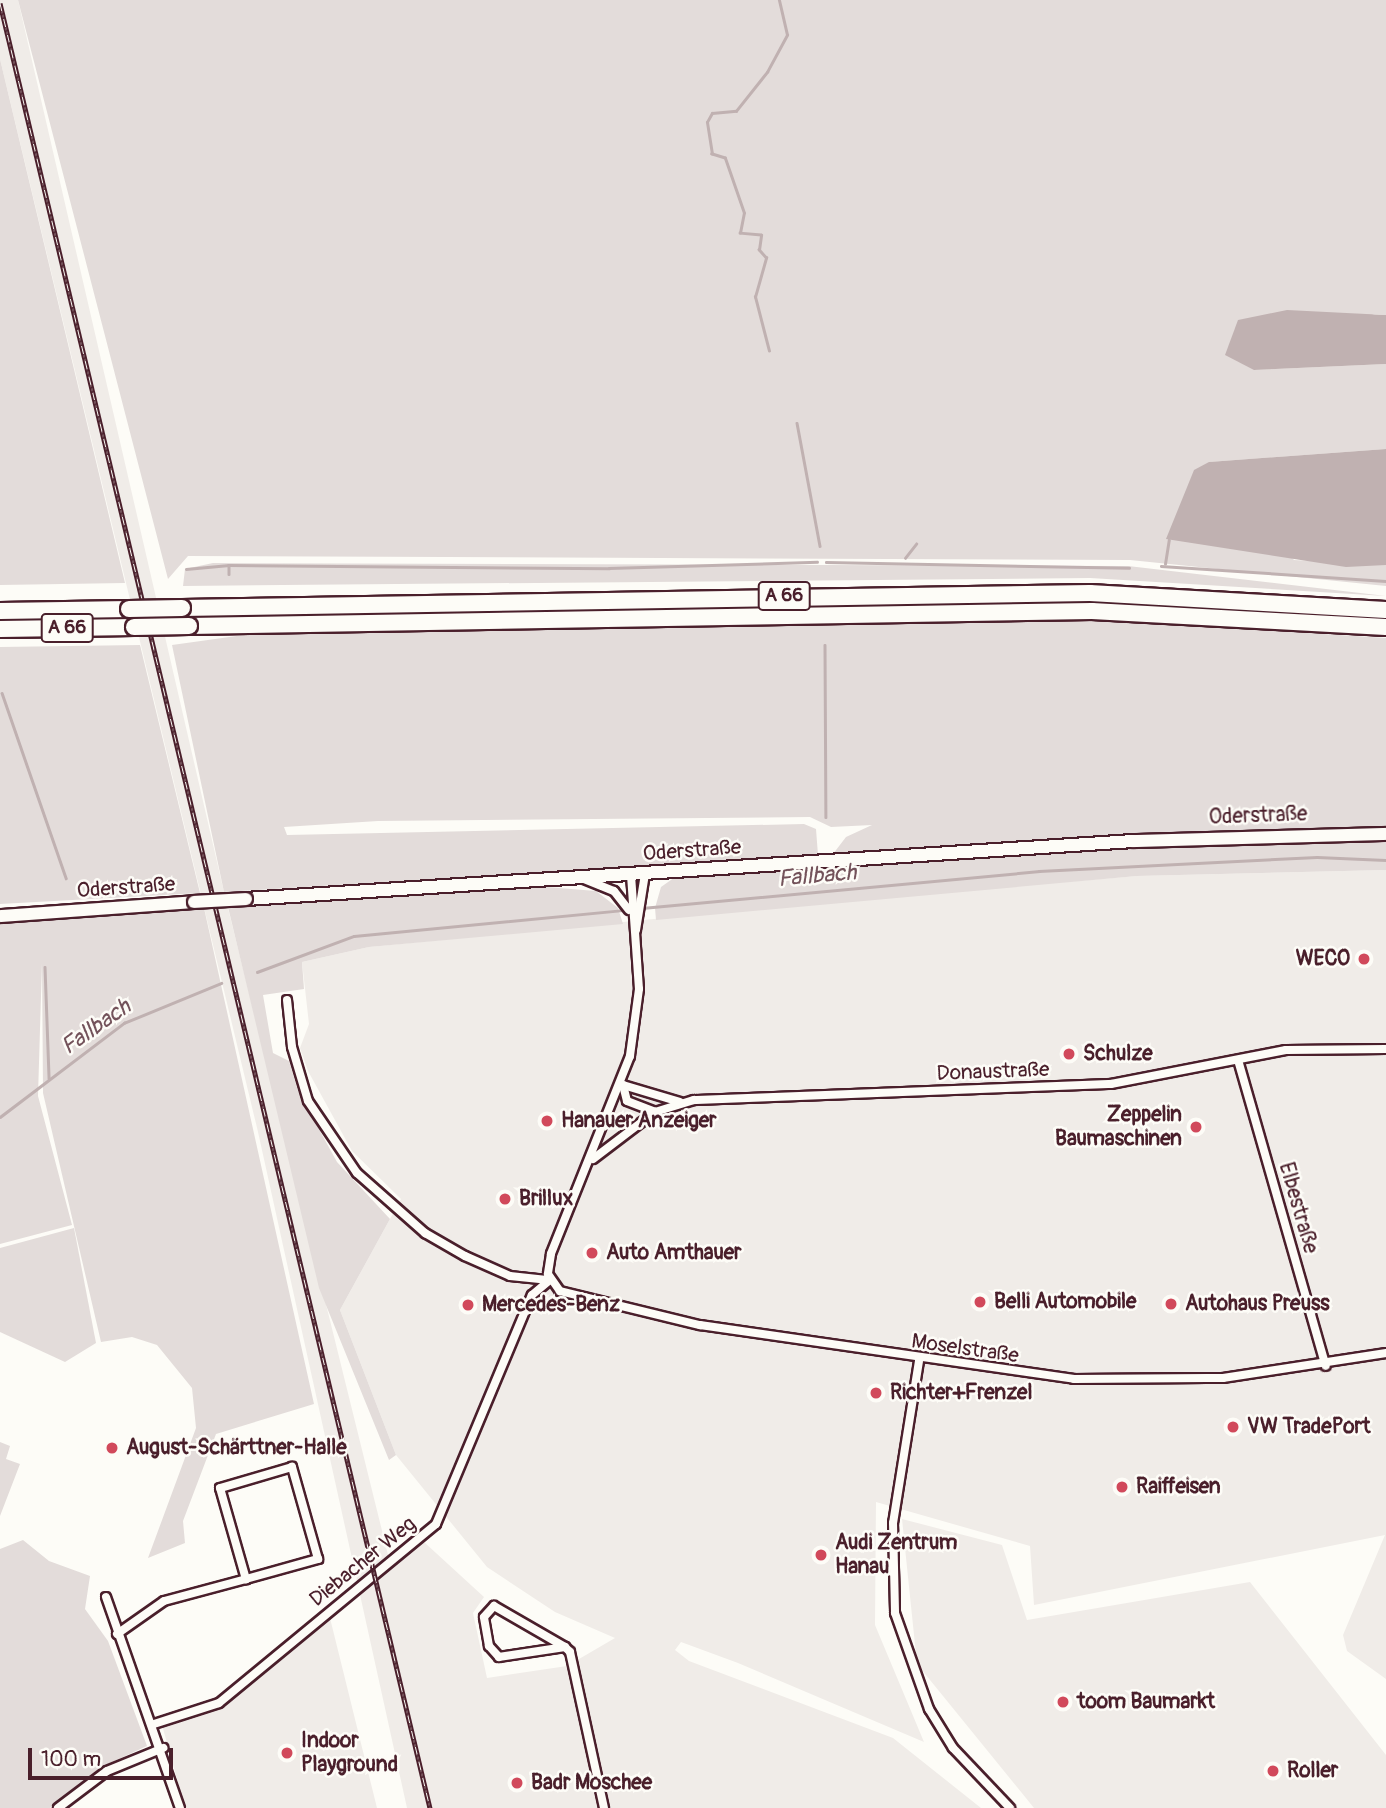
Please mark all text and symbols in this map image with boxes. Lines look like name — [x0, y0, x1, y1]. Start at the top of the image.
road number: A 66 — [756, 580, 812, 611]
road number: A 66 — [39, 612, 95, 643]
street label: Oderstraße — [1208, 802, 1308, 830]
street label: Oderstraße — [642, 835, 742, 867]
water label: Fallbach — [777, 859, 857, 893]
street label: Oderstraße — [76, 872, 176, 904]
place label: WECO — [1296, 946, 1350, 972]
marker: WECO — [1356, 951, 1372, 967]
water label: Fallbach — [56, 993, 136, 1061]
place label: Schulze — [1083, 1041, 1153, 1067]
marker: Schulze — [1061, 1046, 1077, 1062]
street label: Donaustraße — [936, 1057, 1050, 1087]
place label: Zeppelin Baumaschinen — [1055, 1102, 1182, 1152]
place label: Hanauer Anzeiger — [561, 1108, 717, 1134]
marker: Hanauer Anzeiger — [539, 1113, 555, 1129]
marker: Zeppelin Baumaschinen — [1188, 1119, 1204, 1135]
street label: Elbestraße — [1273, 1160, 1323, 1256]
place label: Brillux — [519, 1186, 573, 1212]
marker: Brillux — [497, 1191, 513, 1207]
place label: Auto Amthauer — [606, 1240, 742, 1266]
marker: Auto Amthauer — [584, 1245, 600, 1261]
place label: Belli Automobile — [994, 1289, 1136, 1315]
place label: Autohaus Preuss — [1185, 1291, 1330, 1317]
place label: Mercedes-Benz — [482, 1292, 620, 1318]
marker: Belli Automobile — [972, 1294, 988, 1310]
marker: Autohaus Preuss — [1163, 1296, 1179, 1312]
marker: Mercedes-Benz — [460, 1297, 476, 1313]
street label: Moselstraße — [910, 1329, 1020, 1369]
place label: Richter+Frenzel — [890, 1380, 1032, 1406]
marker: Richter+Frenzel — [868, 1385, 884, 1401]
place label: VW TradePort — [1247, 1414, 1371, 1440]
marker: VW TradePort — [1225, 1419, 1241, 1435]
place label: August-Schärttner-Halle — [126, 1435, 347, 1461]
marker: August-Schärttner-Halle — [104, 1440, 120, 1456]
place label: Raiffeisen — [1136, 1474, 1221, 1500]
marker: Raiffeisen — [1114, 1479, 1130, 1495]
street label: Diebacher Weg — [305, 1512, 421, 1612]
place label: Audi Zentrum Hanau — [835, 1530, 957, 1580]
marker: Audi Zentrum Hanau — [813, 1547, 829, 1563]
place label: toom Baumarkt — [1077, 1689, 1215, 1715]
marker: toom Baumarkt — [1055, 1694, 1071, 1710]
place label: Indoor Playground — [301, 1728, 398, 1778]
scale bar — [32, 1734, 177, 1778]
marker: Indoor Playground — [279, 1745, 295, 1761]
text: 100 m — [41, 1746, 101, 1773]
place label: Roller — [1287, 1758, 1338, 1784]
marker: Roller — [1265, 1763, 1281, 1779]
place label: Badr Moschee — [531, 1770, 652, 1796]
marker: Badr Moschee — [509, 1775, 525, 1791]

